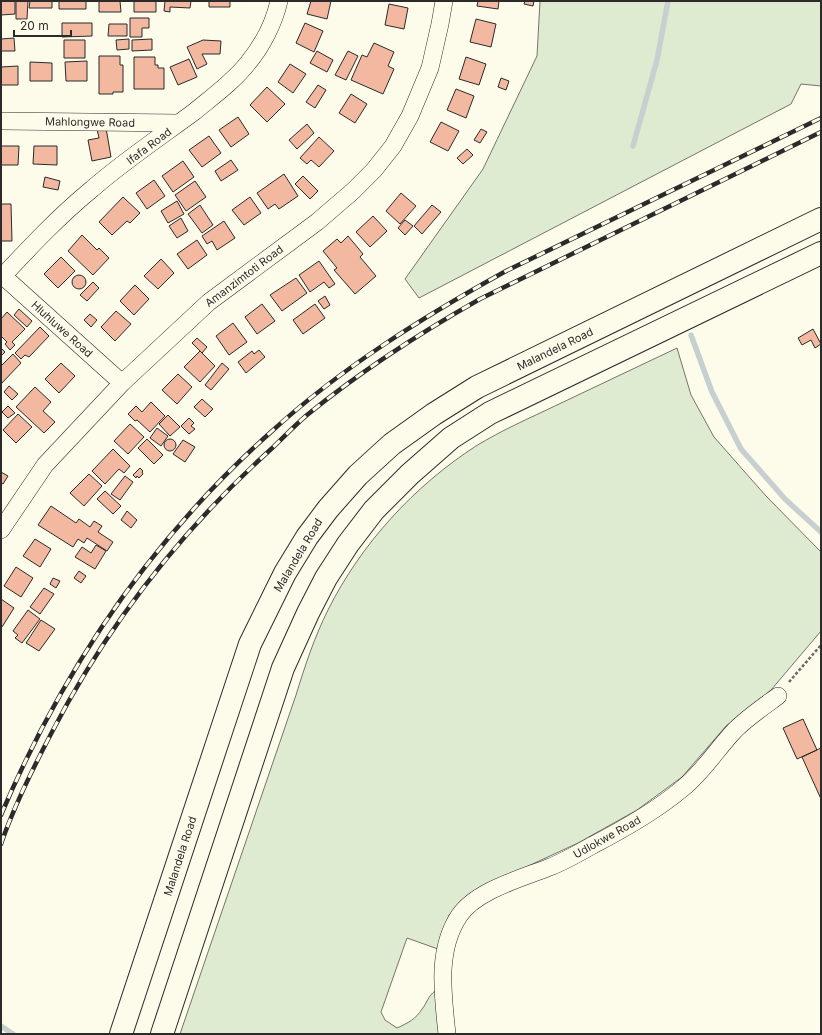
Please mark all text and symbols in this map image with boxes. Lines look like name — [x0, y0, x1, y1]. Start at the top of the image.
scale bar — [14, 12, 71, 38]
text: 20 m — [20, 18, 49, 33]
street label: Mahlongwe Road — [45, 114, 135, 130]
street label: Ifafa Road — [124, 125, 174, 167]
street label: Amanzimtoti Road — [202, 242, 286, 310]
street label: Hluhluwe Road — [28, 298, 96, 360]
street label: Malandela Road — [515, 324, 595, 374]
street label: Malandela Road — [271, 516, 325, 594]
street label: Udlokwe Road — [571, 813, 643, 861]
street label: Malandela Road — [161, 814, 199, 898]

